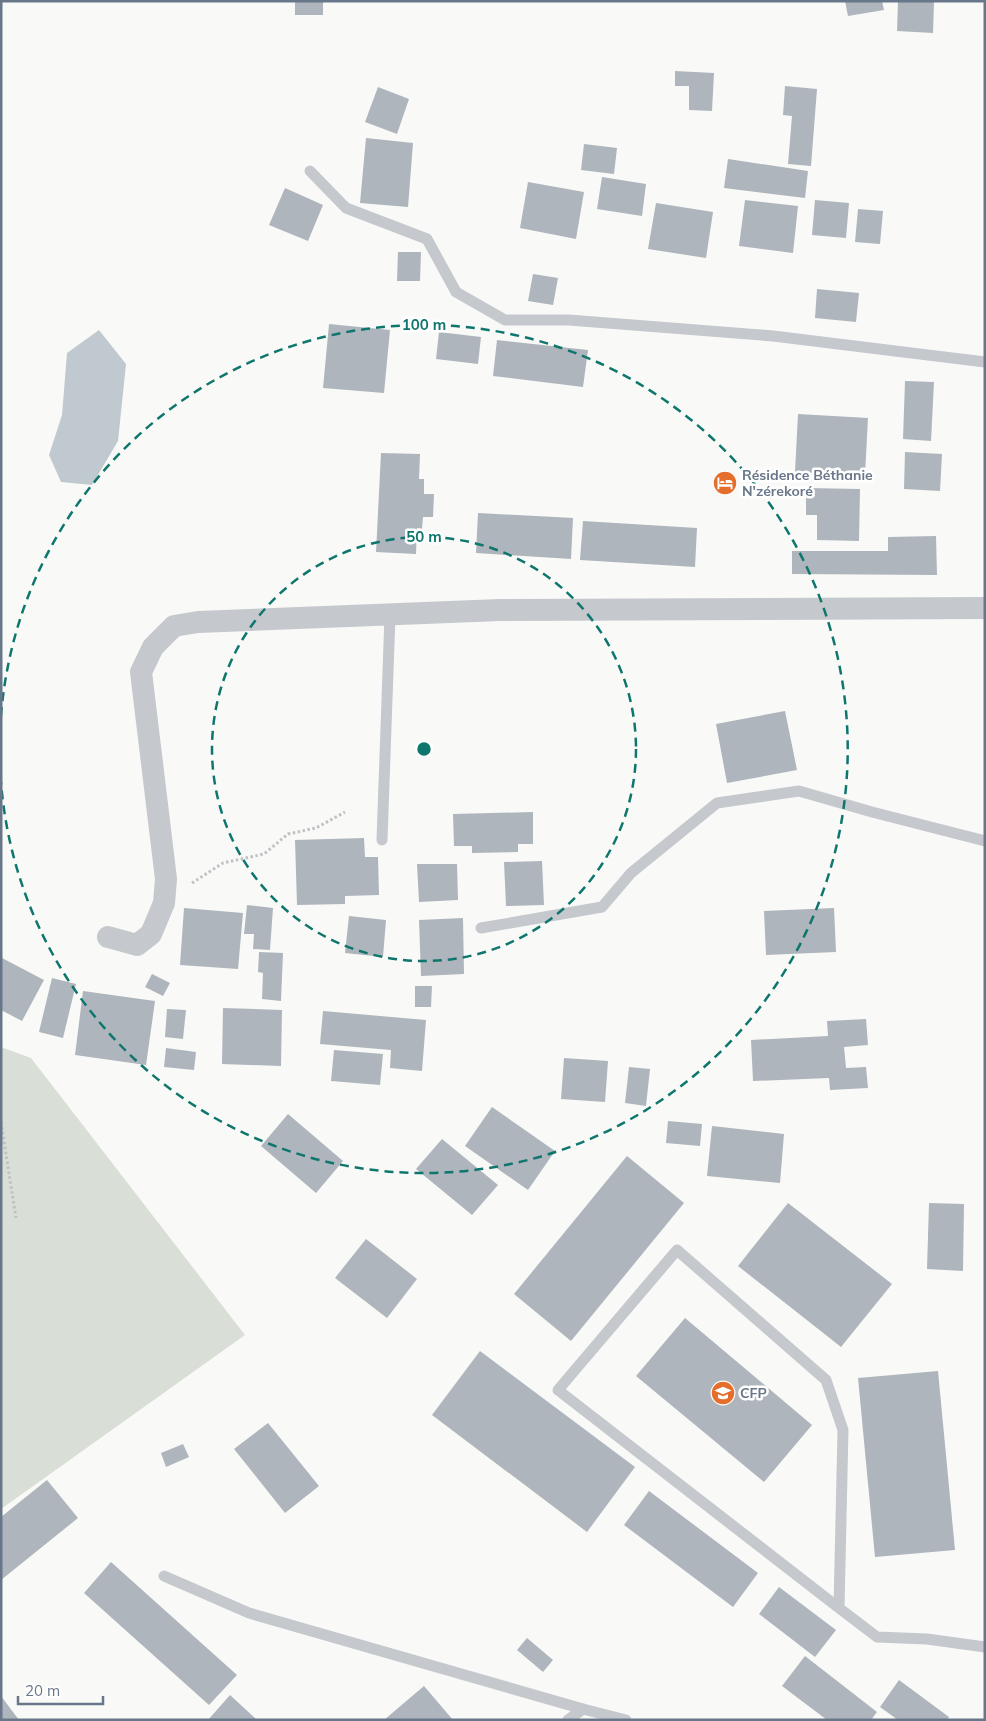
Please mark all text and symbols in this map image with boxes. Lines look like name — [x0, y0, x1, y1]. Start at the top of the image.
text: 100 m — [402, 315, 446, 334]
place label: Résidence Béthanie N'zérekoré — [742, 466, 873, 500]
hotel icon: Résidence Béthanie N'zérekoré — [712, 470, 738, 496]
text: 50 m — [406, 527, 442, 546]
centre of rings — [415, 740, 433, 758]
school or university icon: CFP — [710, 1380, 736, 1406]
place label: CFP — [740, 1384, 767, 1402]
scale bar — [18, 1674, 102, 1706]
text: 20 m — [25, 1681, 60, 1700]

